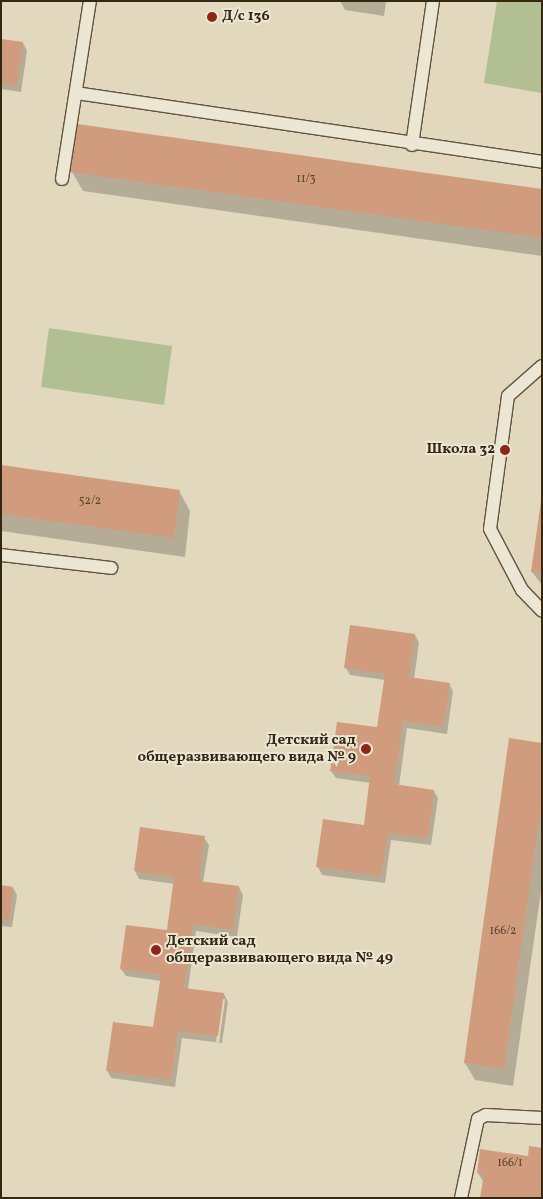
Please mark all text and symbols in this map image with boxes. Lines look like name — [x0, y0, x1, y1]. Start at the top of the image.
place label: Д/с 136 — [222, 8, 270, 26]
marker: Д/с 136 — [206, 11, 218, 23]
house number: 11/3 — [296, 173, 316, 187]
place label: Школа 32 — [426, 441, 495, 459]
marker: Школа 32 — [499, 444, 511, 456]
house number: 52/2 — [79, 495, 101, 509]
place label: Детский сад общеразвивающего вида № 9 — [138, 731, 356, 766]
marker: Детский сад общеразвивающего вида № 9 — [360, 743, 372, 755]
house number: 166/2 — [489, 925, 517, 939]
place label: Детский сад общеразвивающего вида № 49 — [166, 932, 393, 967]
marker: Детский сад общеразвивающего вида № 49 — [150, 944, 162, 956]
house number: 166/1 — [497, 1157, 523, 1171]

